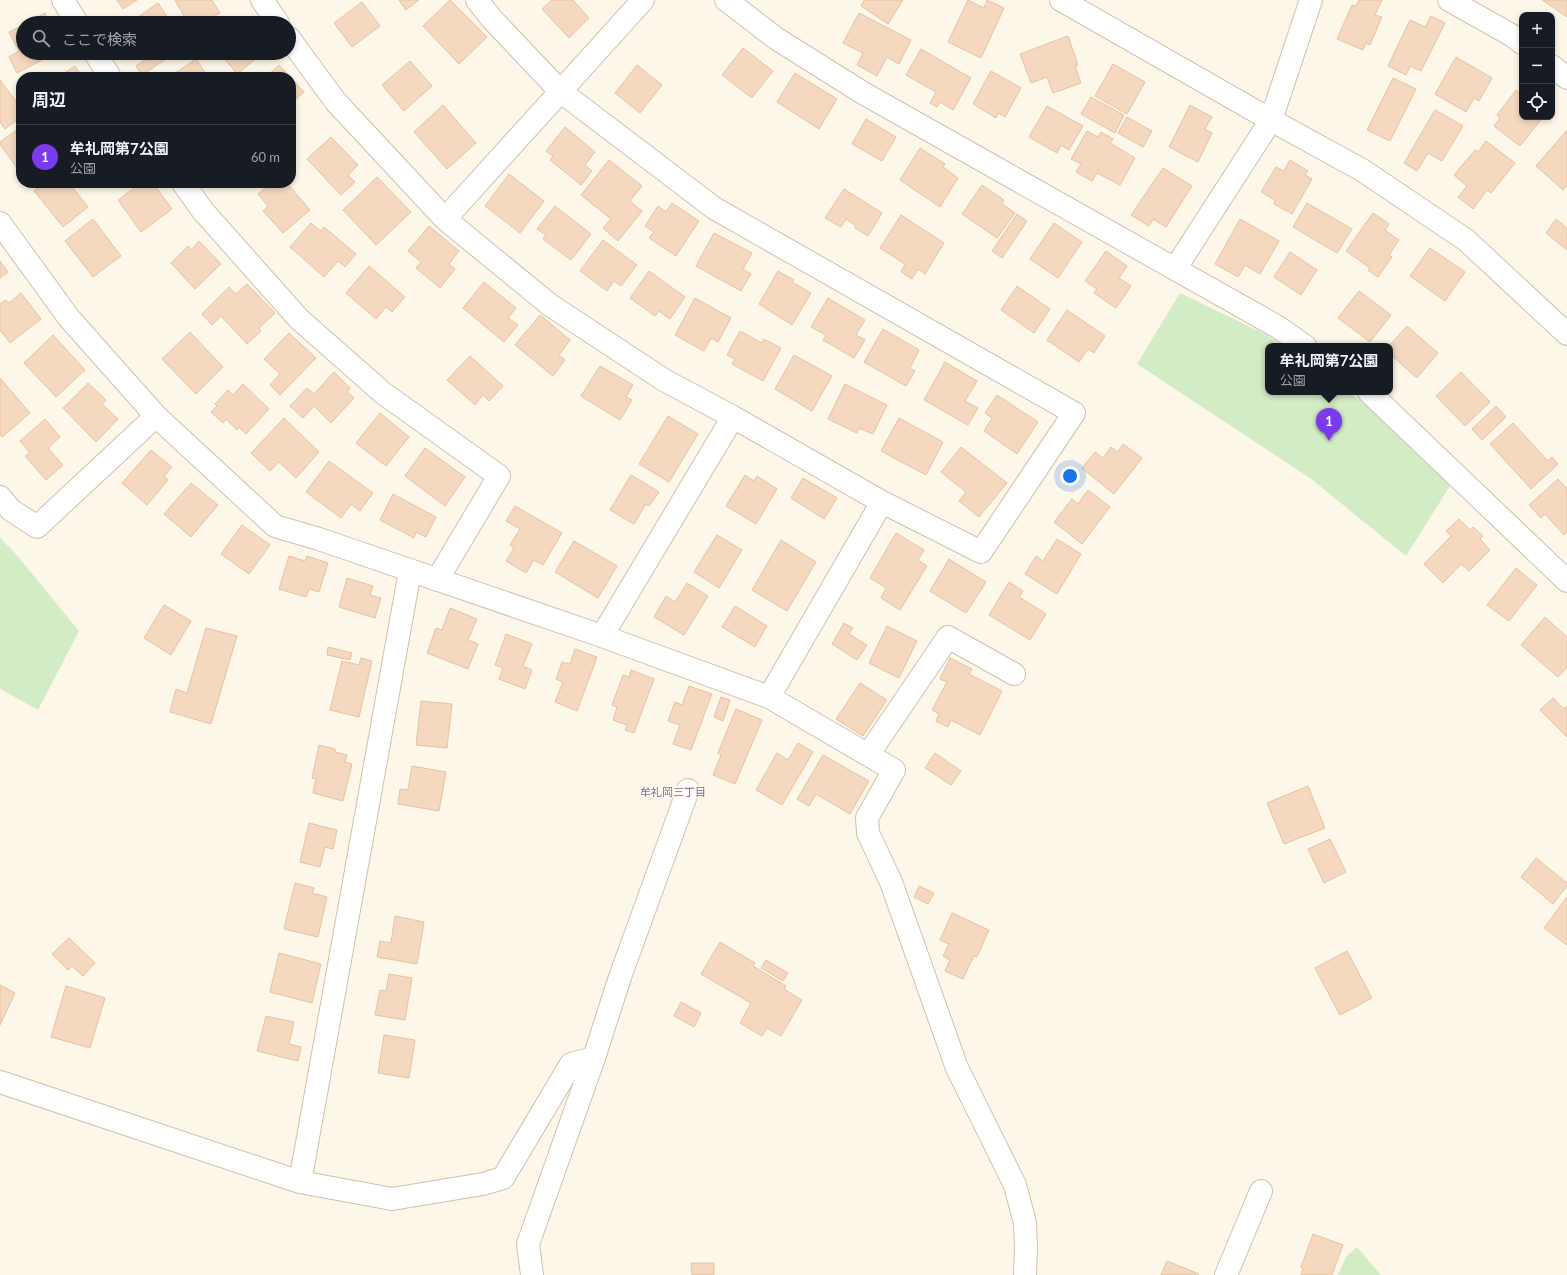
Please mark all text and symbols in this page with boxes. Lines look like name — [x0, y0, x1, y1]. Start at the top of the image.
map controls — [1519, 12, 1555, 120]
button: + — [1519, 12, 1555, 48]
search box — [16, 16, 296, 60]
icon: search — [30, 27, 52, 49]
text: ここで検索 — [62, 30, 137, 48]
button: − — [1519, 48, 1555, 84]
button: locate — [1519, 84, 1555, 120]
text: 周辺 — [32, 89, 66, 110]
text: 牟礼岡第7公園 — [70, 139, 169, 157]
text: 1 — [41, 149, 49, 165]
text: 60 m — [251, 149, 280, 165]
text: 公園 — [70, 160, 96, 176]
popup — [1265, 343, 1393, 395]
text: 牟礼岡第7公園 — [1280, 351, 1378, 369]
text: 公園 — [1280, 372, 1306, 388]
pin: 1 — [1316, 408, 1342, 441]
your location — [1060, 466, 1080, 486]
district label: 牟礼岡三丁目 — [640, 785, 706, 798]

